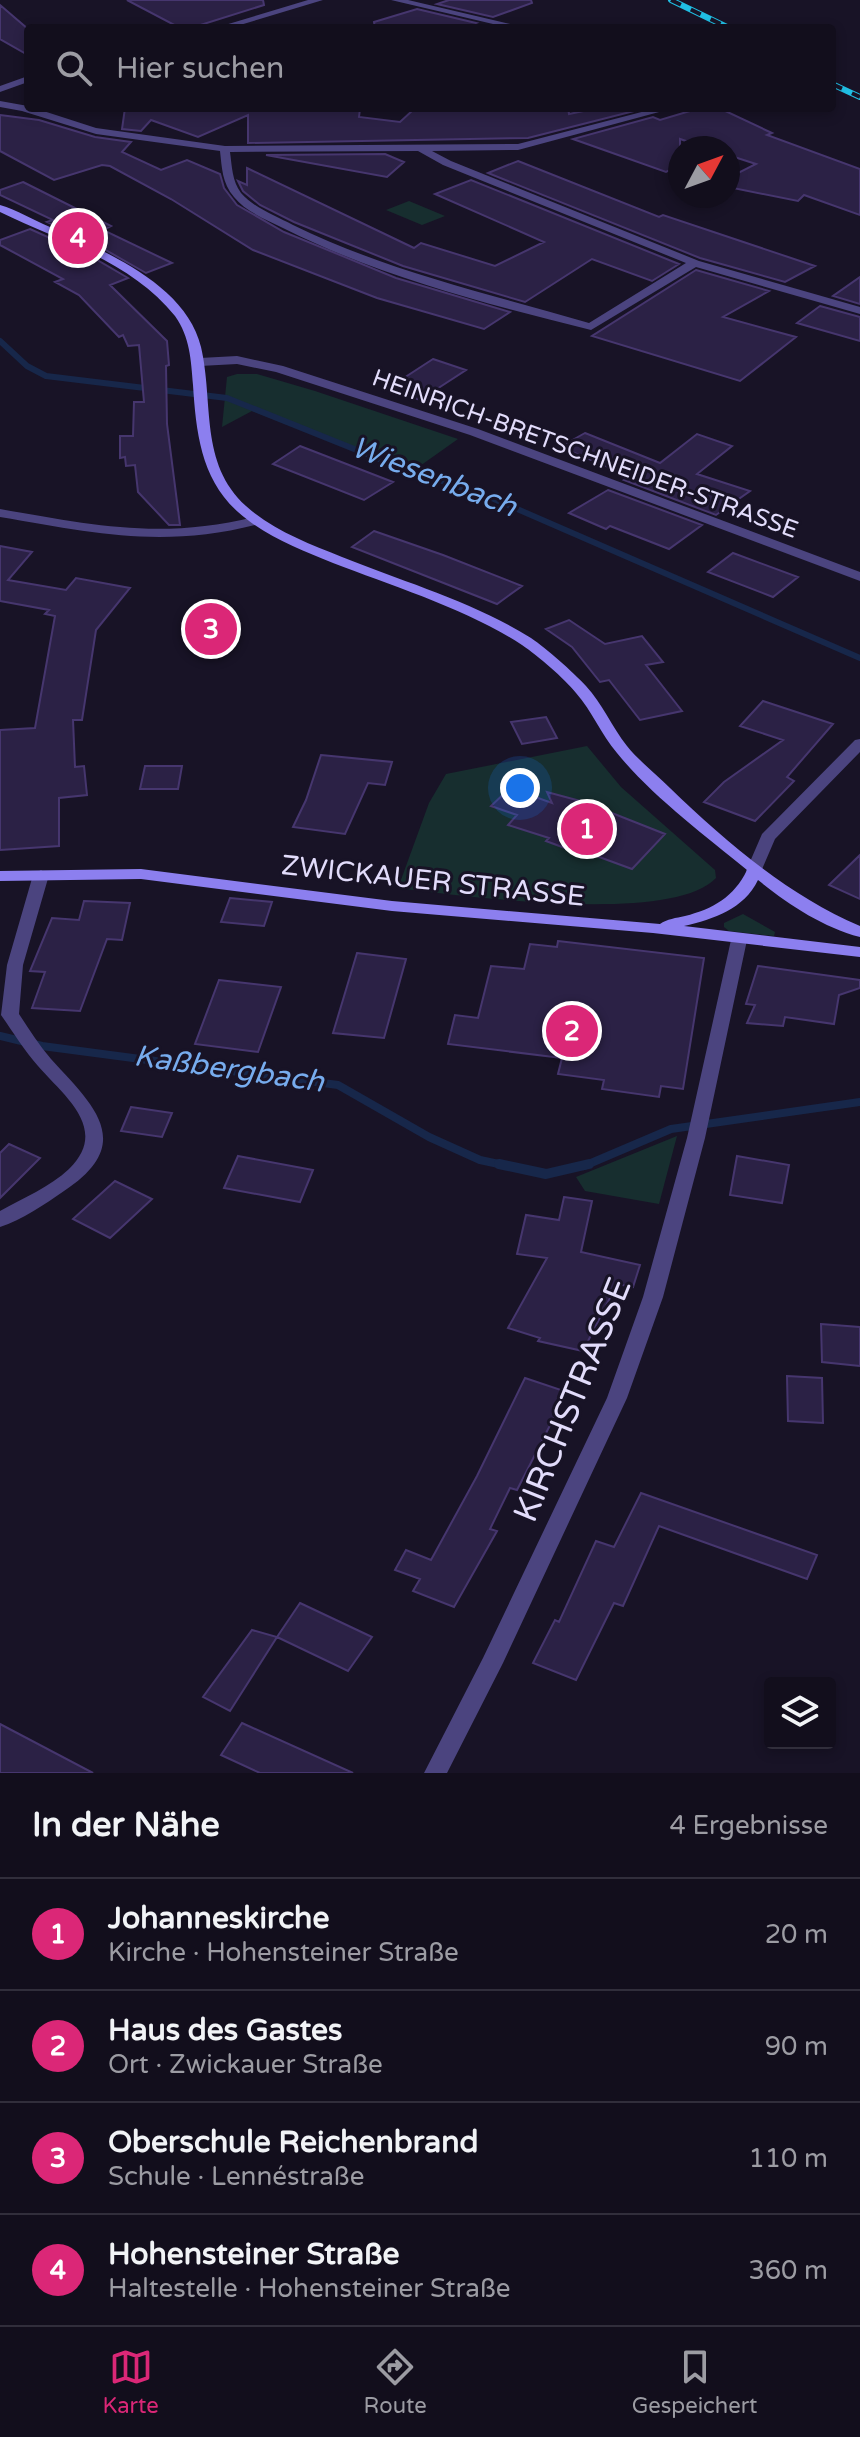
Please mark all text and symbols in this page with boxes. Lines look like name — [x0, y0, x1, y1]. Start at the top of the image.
search box — [24, 24, 836, 112]
icon: search — [52, 46, 96, 90]
text: Hier suchen — [116, 50, 284, 87]
north arrow — [668, 136, 740, 208]
pin: 4 — [52, 208, 104, 268]
street label: HEINRICH-BRETSCHNEIDER-STRASSE — [368, 363, 802, 545]
water label: Wiesenbach — [346, 429, 523, 526]
pin: 3 — [185, 599, 237, 659]
your location — [500, 768, 540, 808]
pin: 1 — [561, 799, 613, 859]
street label: ZWICKAUER STRASSE — [280, 848, 586, 914]
pin: 2 — [546, 1001, 598, 1061]
water label: Kaßbergbach — [132, 1037, 327, 1101]
street label: KIRCHSTRASSE — [505, 1272, 641, 1528]
map controls — [764, 1677, 836, 1749]
button: layers — [764, 1677, 836, 1749]
text: In der Nähe — [32, 1805, 220, 1846]
text: 4 Ergebnisse — [669, 1810, 828, 1841]
text: Johanneskirche — [108, 1900, 329, 1937]
text: 1 — [50, 1919, 66, 1950]
text: 20 m — [765, 1919, 828, 1950]
text: Kirche · Hohensteiner Straße — [108, 1937, 459, 1968]
text: Haus des Gastes — [108, 2012, 342, 2049]
text: 2 — [50, 2031, 66, 2062]
text: 90 m — [765, 2031, 828, 2062]
text: Ort · Zwickauer Straße — [108, 2049, 383, 2080]
text: Oberschule Reichenbrand — [108, 2124, 478, 2161]
text: 3 — [50, 2143, 66, 2174]
text: 110 m — [748, 2143, 828, 2174]
text: Schule · Lennéstraße — [108, 2161, 364, 2192]
text: Hohensteiner Straße — [108, 2236, 399, 2273]
text: 4 — [50, 2255, 66, 2286]
text: 360 m — [748, 2255, 828, 2286]
text: Haltestelle · Hohensteiner Straße — [108, 2273, 510, 2304]
tab: Karte — [102, 2345, 159, 2419]
tab: Route — [364, 2345, 427, 2419]
tab: Gespeichert — [632, 2345, 758, 2419]

